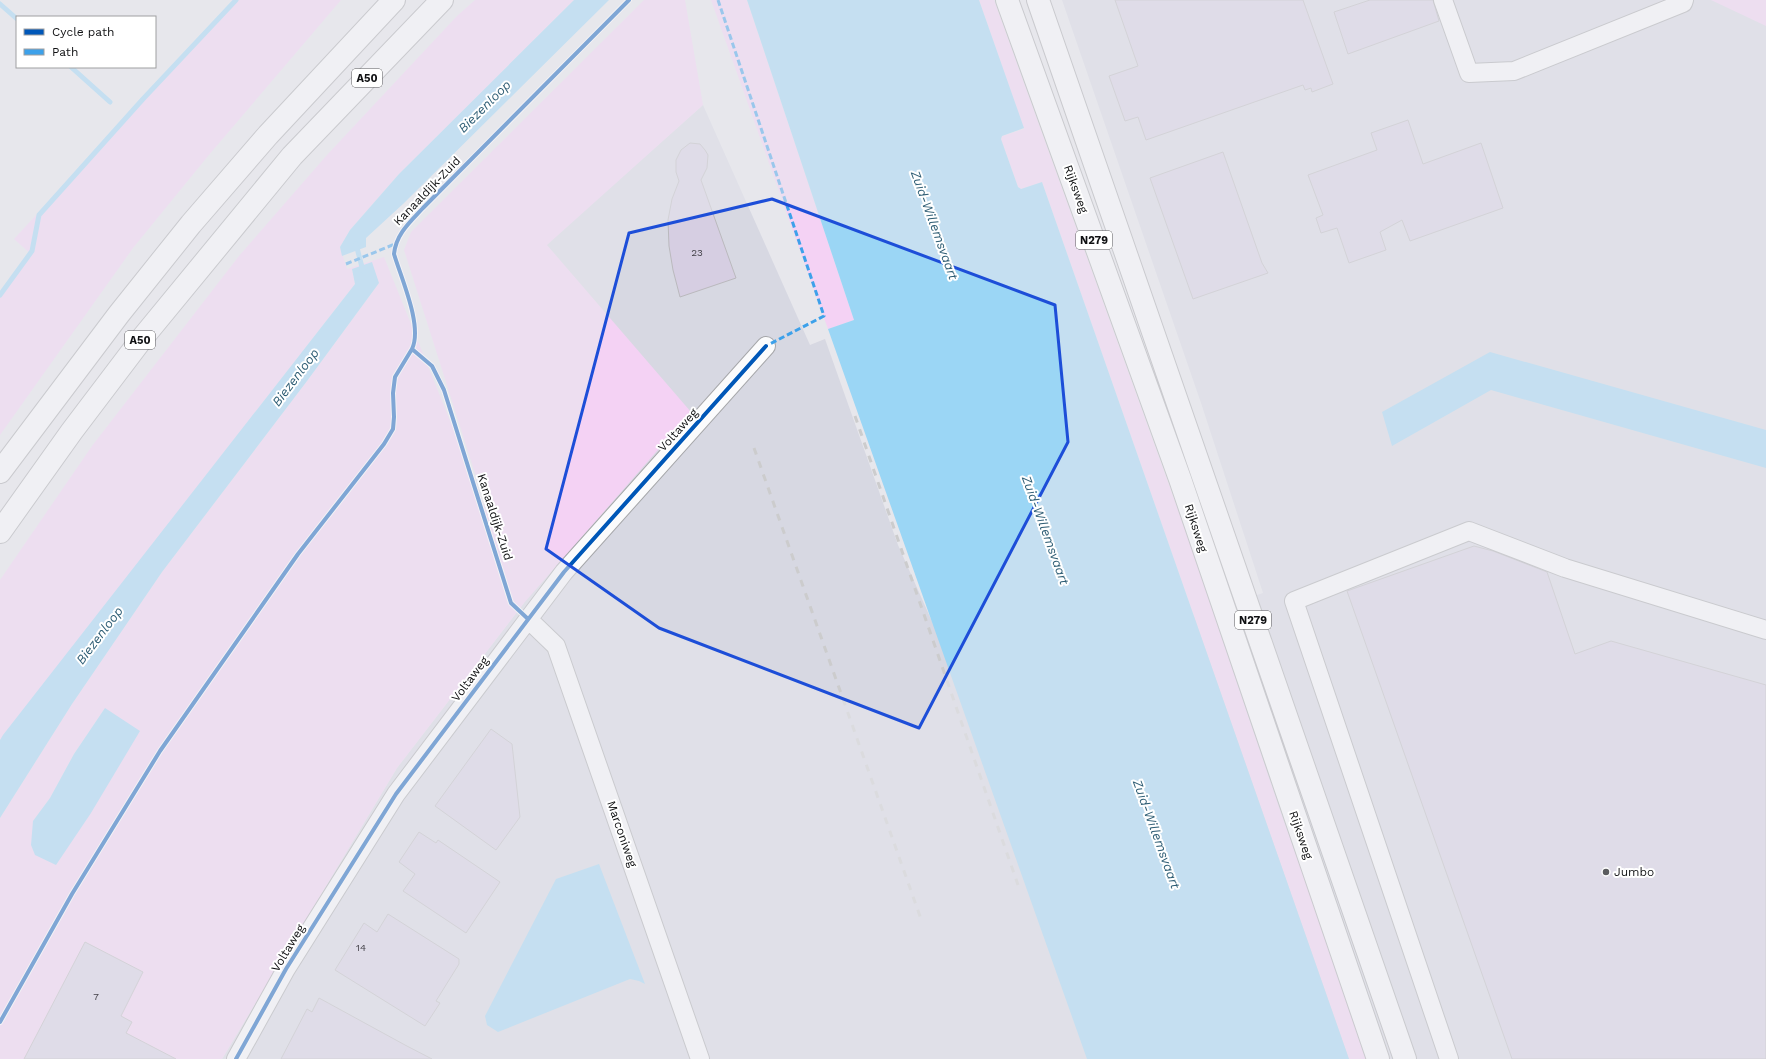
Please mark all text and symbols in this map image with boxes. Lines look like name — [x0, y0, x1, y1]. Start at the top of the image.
legend — [16, 16, 156, 68]
text: Cycle path — [52, 25, 114, 39]
text: Path — [52, 45, 78, 59]
road number: A50 — [352, 69, 382, 87]
water label: Biezenloop — [455, 77, 514, 136]
street label: Kanaaldijk-Zuid — [391, 154, 463, 228]
street label: Rijksweg — [1061, 163, 1091, 216]
water label: Zuid-Willemsvaart — [908, 168, 961, 282]
road number: N279 — [1076, 231, 1112, 249]
house number: 23 — [691, 247, 703, 258]
road number: A50 — [125, 331, 155, 349]
water label: Biezenloop — [269, 346, 322, 409]
street label: Voltaweg — [655, 405, 701, 454]
street label: Kanaaldijk-Zuid — [474, 472, 516, 562]
water label: Zuid-Willemsvaart — [1019, 473, 1072, 587]
street label: Rijksweg — [1182, 502, 1211, 555]
water label: Biezenloop — [73, 604, 126, 667]
road number: N279 — [1235, 611, 1271, 629]
street label: Voltaweg — [449, 653, 492, 704]
water label: Zuid-Willemsvaart — [1130, 777, 1183, 891]
street label: Marconiweg — [604, 799, 640, 870]
street label: Rijksweg — [1286, 809, 1316, 862]
place label: Jumbo — [1614, 865, 1654, 879]
marker: Jumbo — [1601, 867, 1611, 877]
street label: Voltaweg — [268, 921, 308, 974]
house number: 14 — [356, 942, 366, 953]
house number: 7 — [93, 991, 99, 1002]

